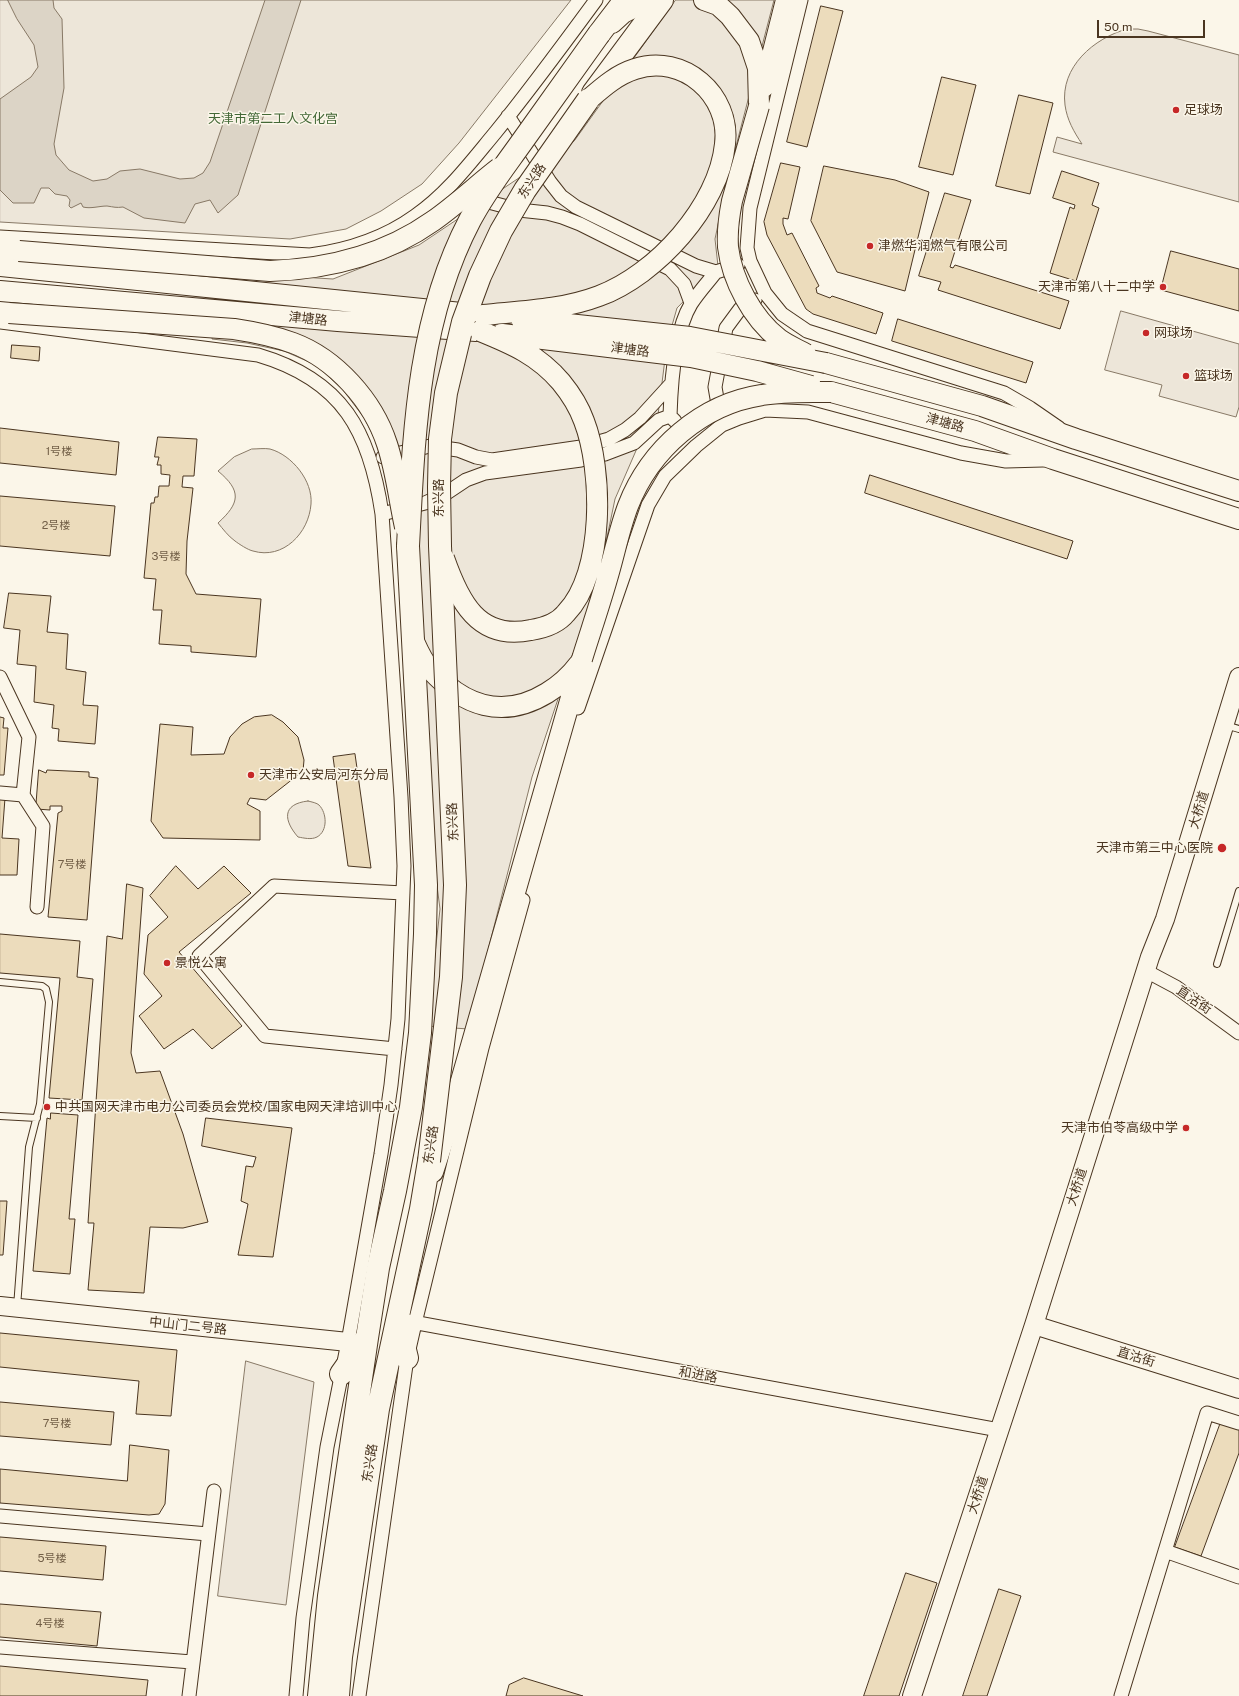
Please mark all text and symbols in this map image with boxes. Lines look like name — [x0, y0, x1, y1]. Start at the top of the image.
scale bar — [1099, 12, 1207, 38]
text: 50 m — [1104, 20, 1132, 34]
place label: 足球场 — [1184, 102, 1223, 118]
marker: 足球场 — [1171, 105, 1181, 115]
park label: 天津市第二工人文化宫 — [208, 111, 338, 127]
street label: 东兴路 — [515, 160, 549, 202]
place label: 津燃华润燃气有限公司 — [878, 238, 1008, 254]
marker: 津燃华润燃气有限公司 — [865, 241, 875, 251]
place label: 天津市第八十二中学 — [1038, 279, 1155, 295]
marker: 天津市第八十二中学 — [1158, 282, 1168, 292]
street label: 津塘路 — [288, 309, 328, 329]
place label: 网球场 — [1154, 325, 1193, 341]
marker: 网球场 — [1141, 328, 1151, 338]
street label: 津塘路 — [610, 340, 650, 360]
place label: 篮球场 — [1194, 368, 1233, 384]
marker: 篮球场 — [1181, 371, 1191, 381]
street label: 津塘路 — [924, 410, 966, 436]
house number: 1号楼 — [46, 445, 72, 459]
street label: 东兴路 — [431, 479, 447, 517]
house number: 2号楼 — [42, 519, 70, 533]
house number: 3号楼 — [152, 550, 180, 564]
place label: 天津市公安局河东分局 — [259, 767, 389, 783]
marker: 天津市公安局河东分局 — [246, 770, 256, 780]
street label: 大桥道 — [1186, 789, 1212, 831]
street label: 东兴路 — [444, 802, 462, 842]
place label: 天津市第三中心医院 — [1096, 840, 1213, 856]
marker: 天津市第三中心医院 — [1216, 842, 1228, 854]
house number: 7号楼 — [58, 858, 86, 872]
place label: 景悦公寓 — [175, 955, 227, 971]
marker: 景悦公寓 — [162, 958, 172, 968]
street label: 直沽街 — [1173, 983, 1215, 1017]
place label: 中共国网天津市电力公司委员会党校/国家电网天津培训中心 — [55, 1099, 398, 1115]
marker: 中共国网天津市电力公司委员会党校/国家电网天津培训中心 — [42, 1102, 52, 1112]
place label: 天津市伯苓高级中学 — [1061, 1120, 1178, 1136]
marker: 天津市伯苓高级中学 — [1181, 1123, 1191, 1133]
street label: 东兴路 — [421, 1125, 441, 1165]
street label: 大桥道 — [1064, 1166, 1090, 1208]
street label: 中山门二号路 — [148, 1314, 228, 1338]
street label: 直沽街 — [1115, 1344, 1157, 1370]
street label: 和进路 — [677, 1364, 719, 1386]
house number: 7号楼 — [43, 1417, 71, 1431]
street label: 东兴路 — [359, 1443, 381, 1483]
street label: 大桥道 — [965, 1474, 991, 1516]
house number: 5号楼 — [37, 1552, 67, 1566]
house number: 4号楼 — [36, 1617, 64, 1631]

